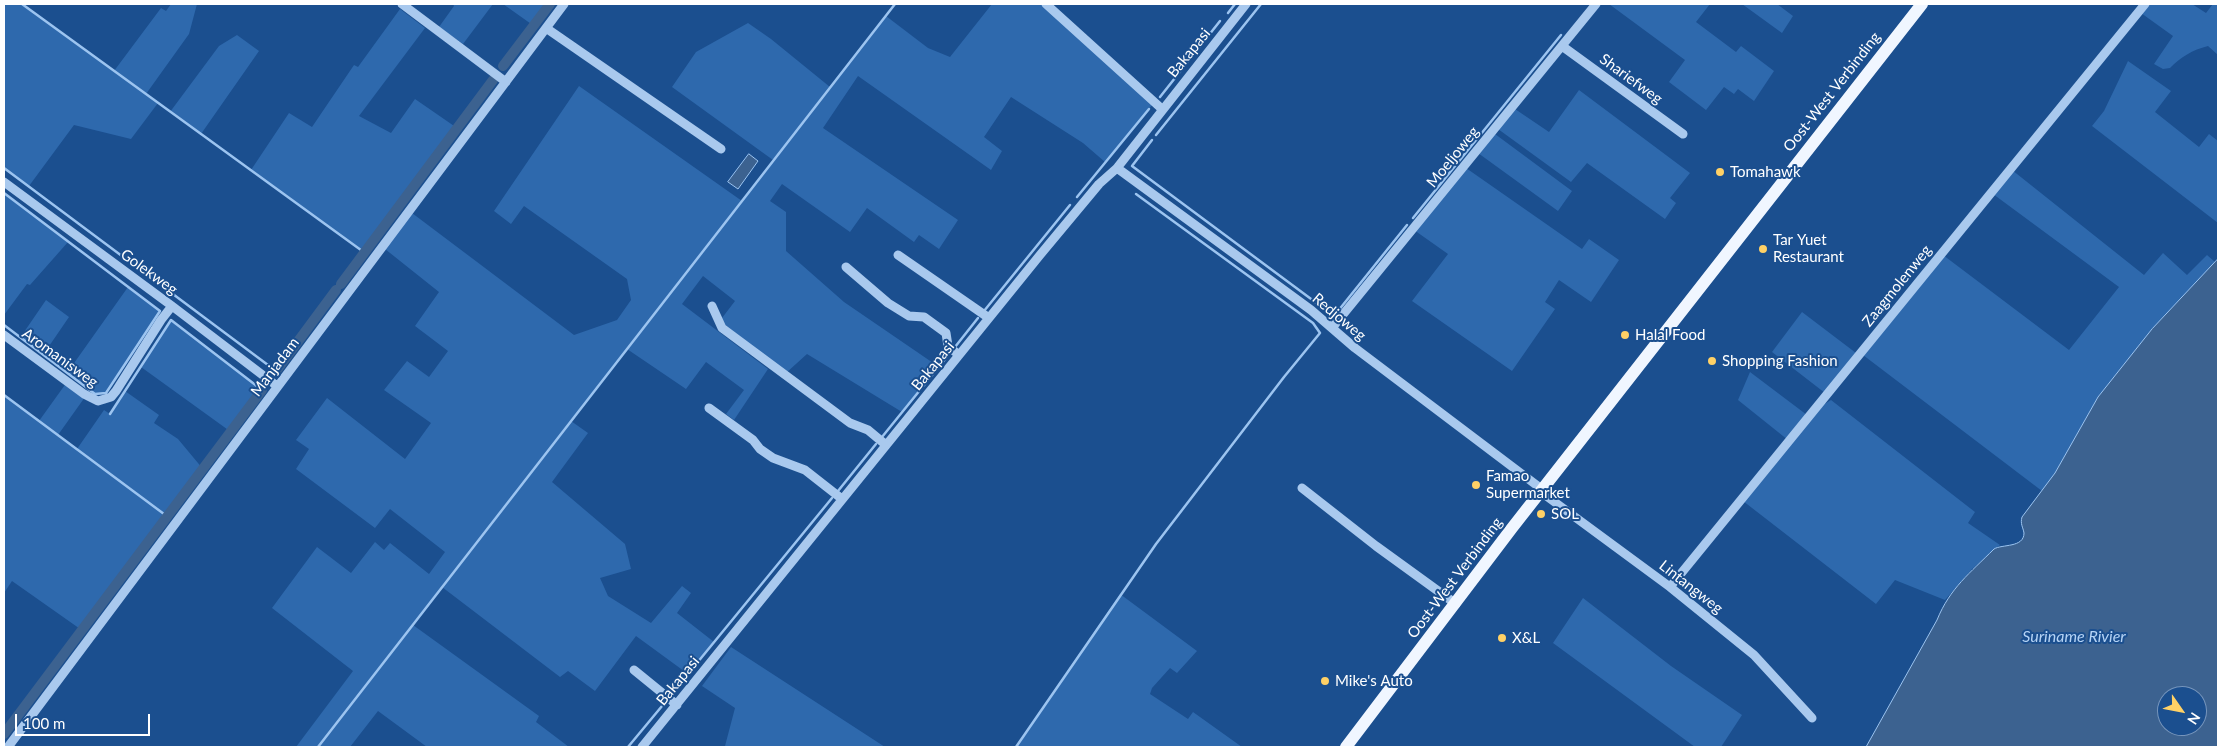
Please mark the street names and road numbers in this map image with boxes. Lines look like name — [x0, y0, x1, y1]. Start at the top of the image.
street label: Bakapasi — [1164, 25, 1214, 81]
street label: Oost-West Verbinding — [1780, 29, 1884, 155]
street label: Shariefweg — [1596, 50, 1666, 108]
street label: Moeljoweg — [1423, 123, 1483, 191]
street label: Zaagmolenweg — [1859, 242, 1935, 330]
street label: Golekweg — [117, 245, 181, 299]
street label: Redjoweg — [1308, 289, 1370, 345]
street label: Aromanisweg — [19, 324, 101, 392]
street label: Manjadam — [247, 334, 303, 400]
street label: Bakapasi — [908, 338, 958, 394]
street label: Oost-West Verbinding — [1404, 514, 1506, 642]
street label: Lintangweg — [1656, 557, 1726, 617]
street label: Bakapasi — [653, 653, 703, 709]

